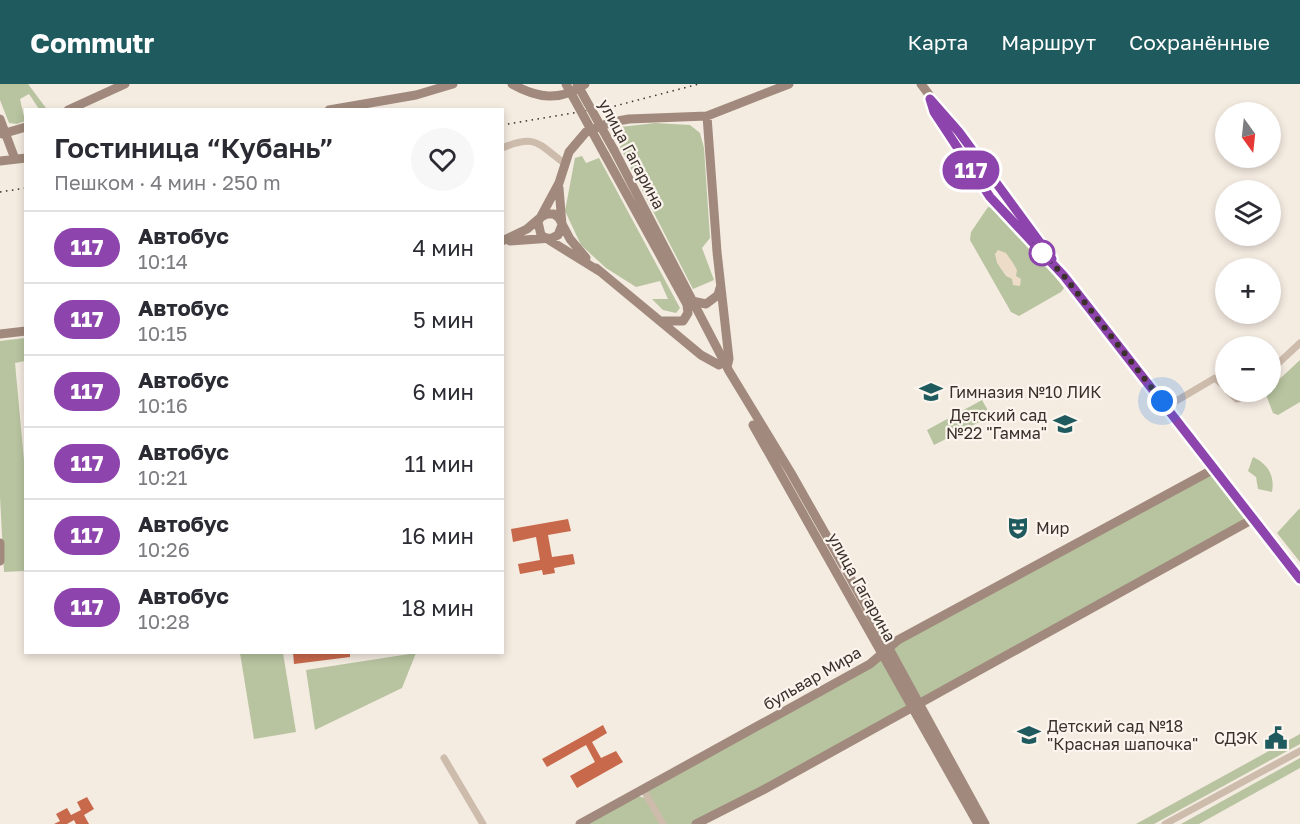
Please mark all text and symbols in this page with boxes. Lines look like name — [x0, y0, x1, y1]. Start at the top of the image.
text: Commutr — [30, 26, 154, 59]
text: Карта — [907, 29, 968, 55]
text: Маршрут — [1001, 29, 1096, 55]
text: Сохранённые — [1129, 29, 1270, 55]
street label: улица Гагарина — [595, 96, 669, 212]
north arrow — [1215, 102, 1281, 168]
map controls — [1215, 102, 1281, 402]
button: heart — [411, 128, 474, 191]
text: Гостиница “Кубань” — [54, 131, 334, 164]
line badge: 117 — [936, 150, 1006, 190]
text: 117 — [954, 157, 988, 183]
text: Пешком · 4 мин · 250 m — [54, 170, 281, 194]
button: layers — [1215, 180, 1281, 246]
text: Автобус — [138, 222, 229, 249]
text: 117 — [70, 234, 104, 260]
text: 4 мин — [412, 234, 474, 261]
unlabelled marker — [1029, 240, 1055, 266]
text: 10:14 — [138, 249, 188, 273]
button: + — [1215, 258, 1281, 324]
text: Автобус — [138, 294, 229, 321]
text: 117 — [70, 306, 104, 332]
text: 5 мин — [413, 306, 474, 333]
text: 10:15 — [138, 321, 187, 345]
button: − — [1215, 336, 1281, 402]
text: Автобус — [138, 366, 229, 393]
text: 117 — [70, 378, 104, 404]
text: 6 мин — [413, 378, 474, 405]
school or university icon: Гимназия №10 ЛИК — [918, 379, 944, 405]
place label: Гимназия №10 ЛИК — [949, 382, 1102, 402]
your location — [1147, 386, 1177, 416]
text: 10:16 — [138, 393, 188, 417]
place label: Детский сад №22 "Гамма" — [946, 405, 1047, 443]
school or university icon: Детский сад №22 "Гамма" — [1052, 411, 1078, 437]
text: Автобус — [138, 438, 229, 465]
text: 117 — [70, 450, 104, 476]
text: 11 мин — [404, 450, 474, 477]
text: 10:21 — [138, 465, 187, 489]
text: Автобус — [138, 510, 229, 537]
theatre icon: Мир — [1005, 515, 1031, 541]
place label: Мир — [1036, 518, 1070, 538]
text: 117 — [70, 522, 104, 548]
text: 16 мин — [402, 522, 474, 549]
street label: улица Гагарина — [824, 529, 900, 645]
text: 10:26 — [138, 537, 190, 561]
text: Автобус — [138, 582, 229, 609]
text: 117 — [70, 594, 104, 620]
text: 18 мин — [402, 594, 474, 621]
text: 10:28 — [138, 609, 190, 633]
street label: бульвар Мира — [759, 642, 865, 714]
place label: Детский сад №18 "Красная шапочка" — [1047, 716, 1198, 754]
school or university icon: Детский сад №18 "Красная шапочка" — [1016, 722, 1042, 748]
public building icon: СДЭК — [1263, 725, 1289, 751]
place label: СДЭК — [1214, 728, 1258, 748]

